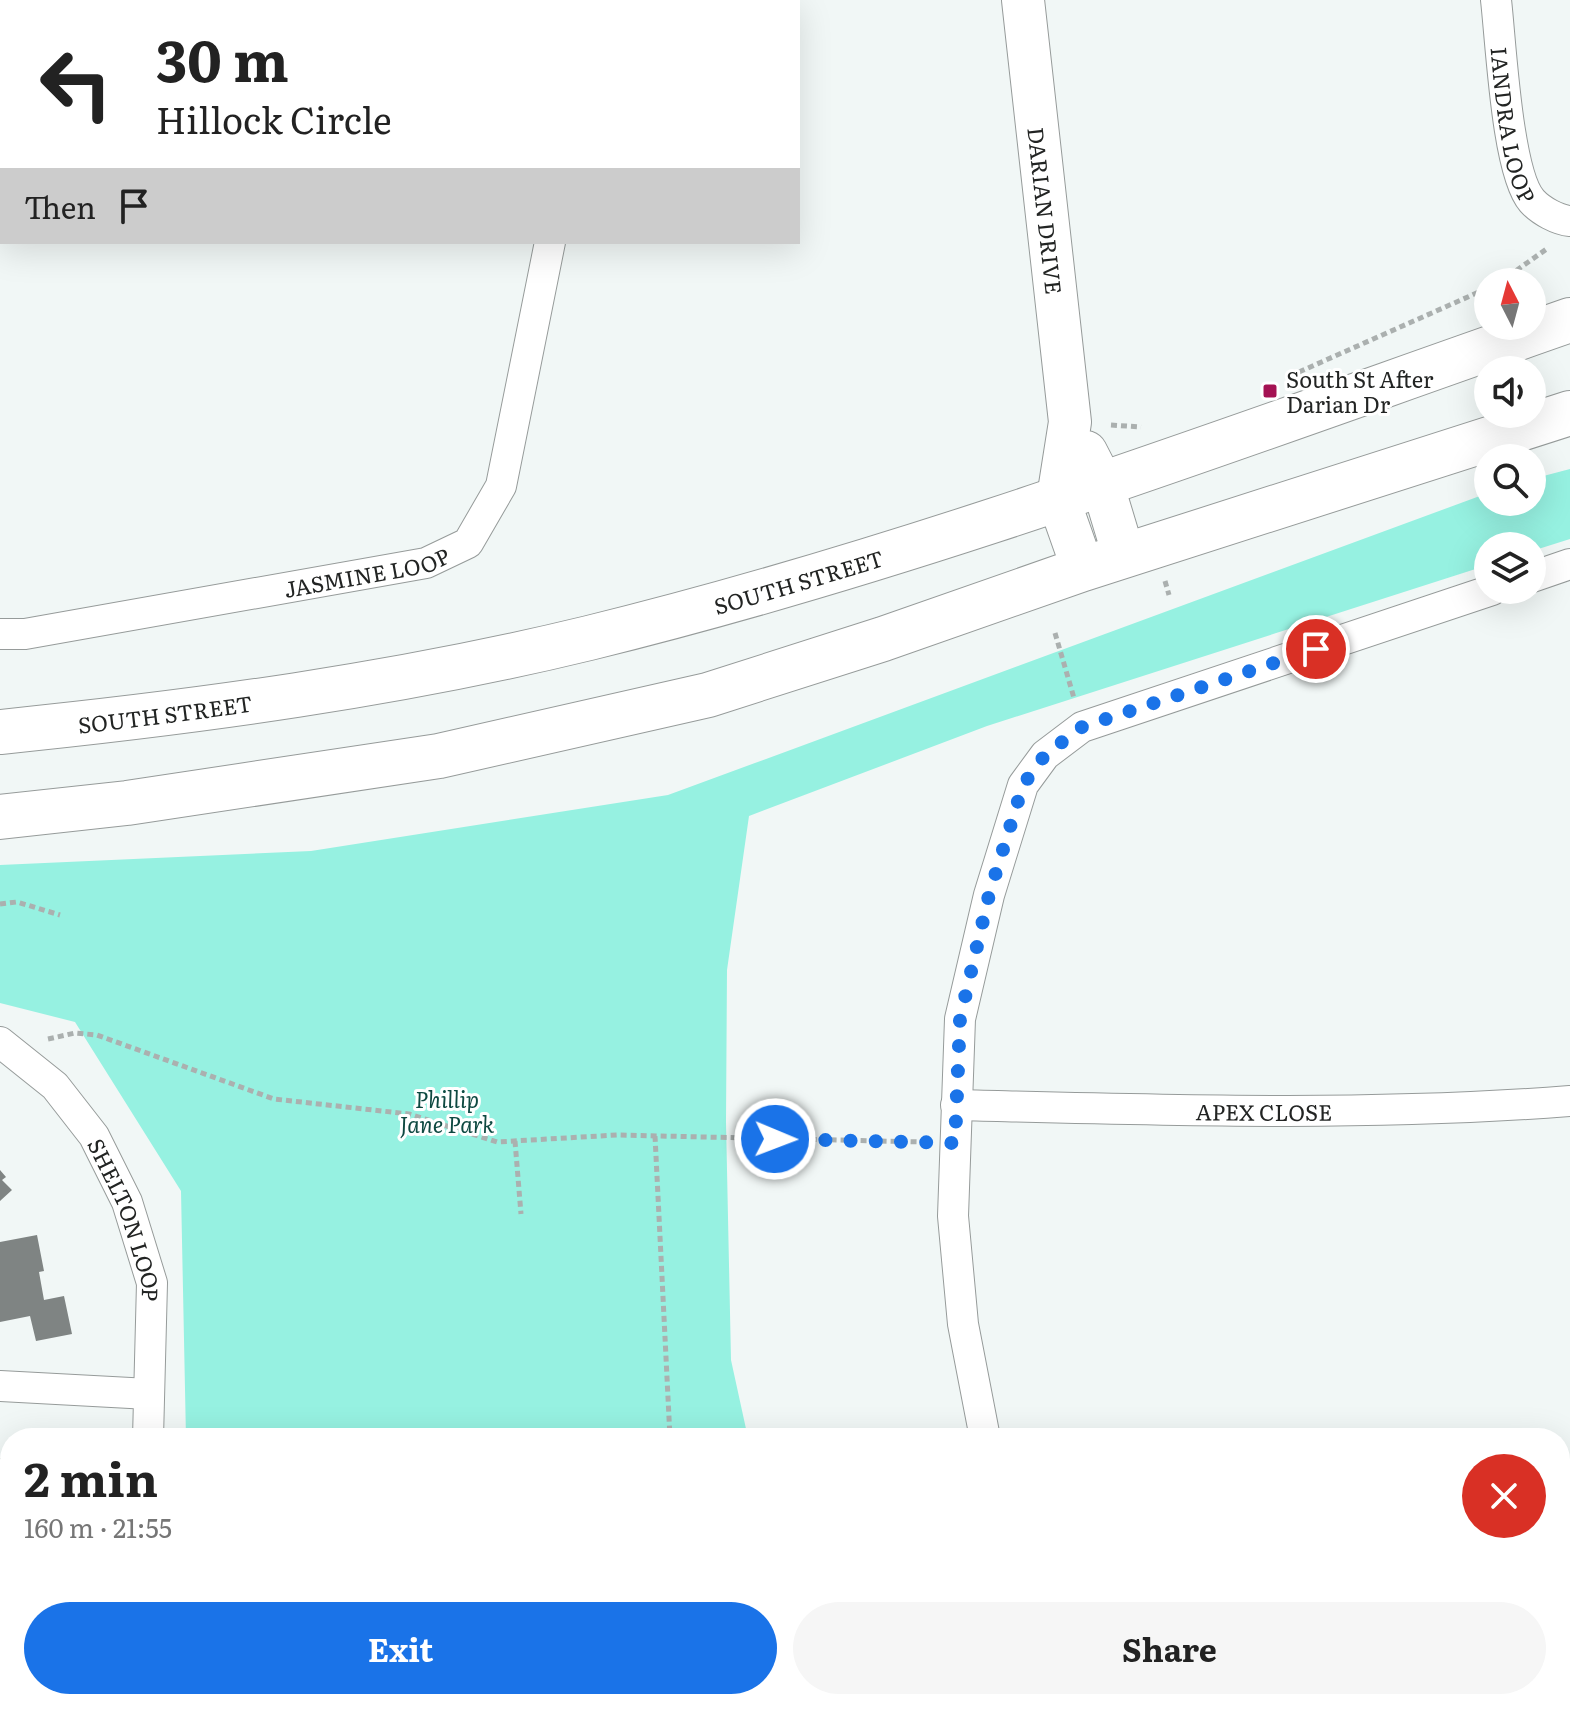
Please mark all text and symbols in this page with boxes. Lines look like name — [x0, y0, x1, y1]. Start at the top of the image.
text: 30 m — [156, 16, 289, 99]
icon: left — [24, 32, 128, 136]
street label: IANDRA LOOP — [1484, 45, 1545, 209]
text: Hillock Circle — [156, 92, 392, 145]
street label: DARIAN DRIVE — [1021, 125, 1072, 296]
text: Then — [24, 184, 96, 228]
icon: arrive — [112, 184, 156, 228]
north arrow — [1474, 268, 1546, 340]
map controls — [1474, 268, 1546, 604]
button: sound — [1474, 356, 1546, 428]
place label: South St After Darian Dr — [1286, 362, 1434, 420]
marker: South St After Darian Dr — [1261, 382, 1279, 400]
button: search — [1474, 444, 1546, 516]
button: layers — [1474, 532, 1546, 604]
street label: JASMINE LOOP — [281, 538, 455, 604]
street label: SOUTH STREET — [710, 540, 887, 621]
pin — [1282, 615, 1350, 683]
icon: arrive — [1294, 627, 1338, 671]
street label: SOUTH STREET — [76, 685, 254, 740]
park label: Phillip Jane Park — [400, 1082, 494, 1140]
street label: APEX CLOSE — [1196, 1094, 1332, 1127]
position arrow — [733, 1097, 817, 1181]
street label: SHELTON LOOP — [81, 1132, 169, 1301]
text: 2 min — [24, 1441, 158, 1512]
button: close — [1462, 1454, 1546, 1538]
text: 160 m · 21:55 — [24, 1507, 172, 1546]
button: Exit — [24, 1602, 777, 1694]
button: Share — [793, 1602, 1546, 1694]

